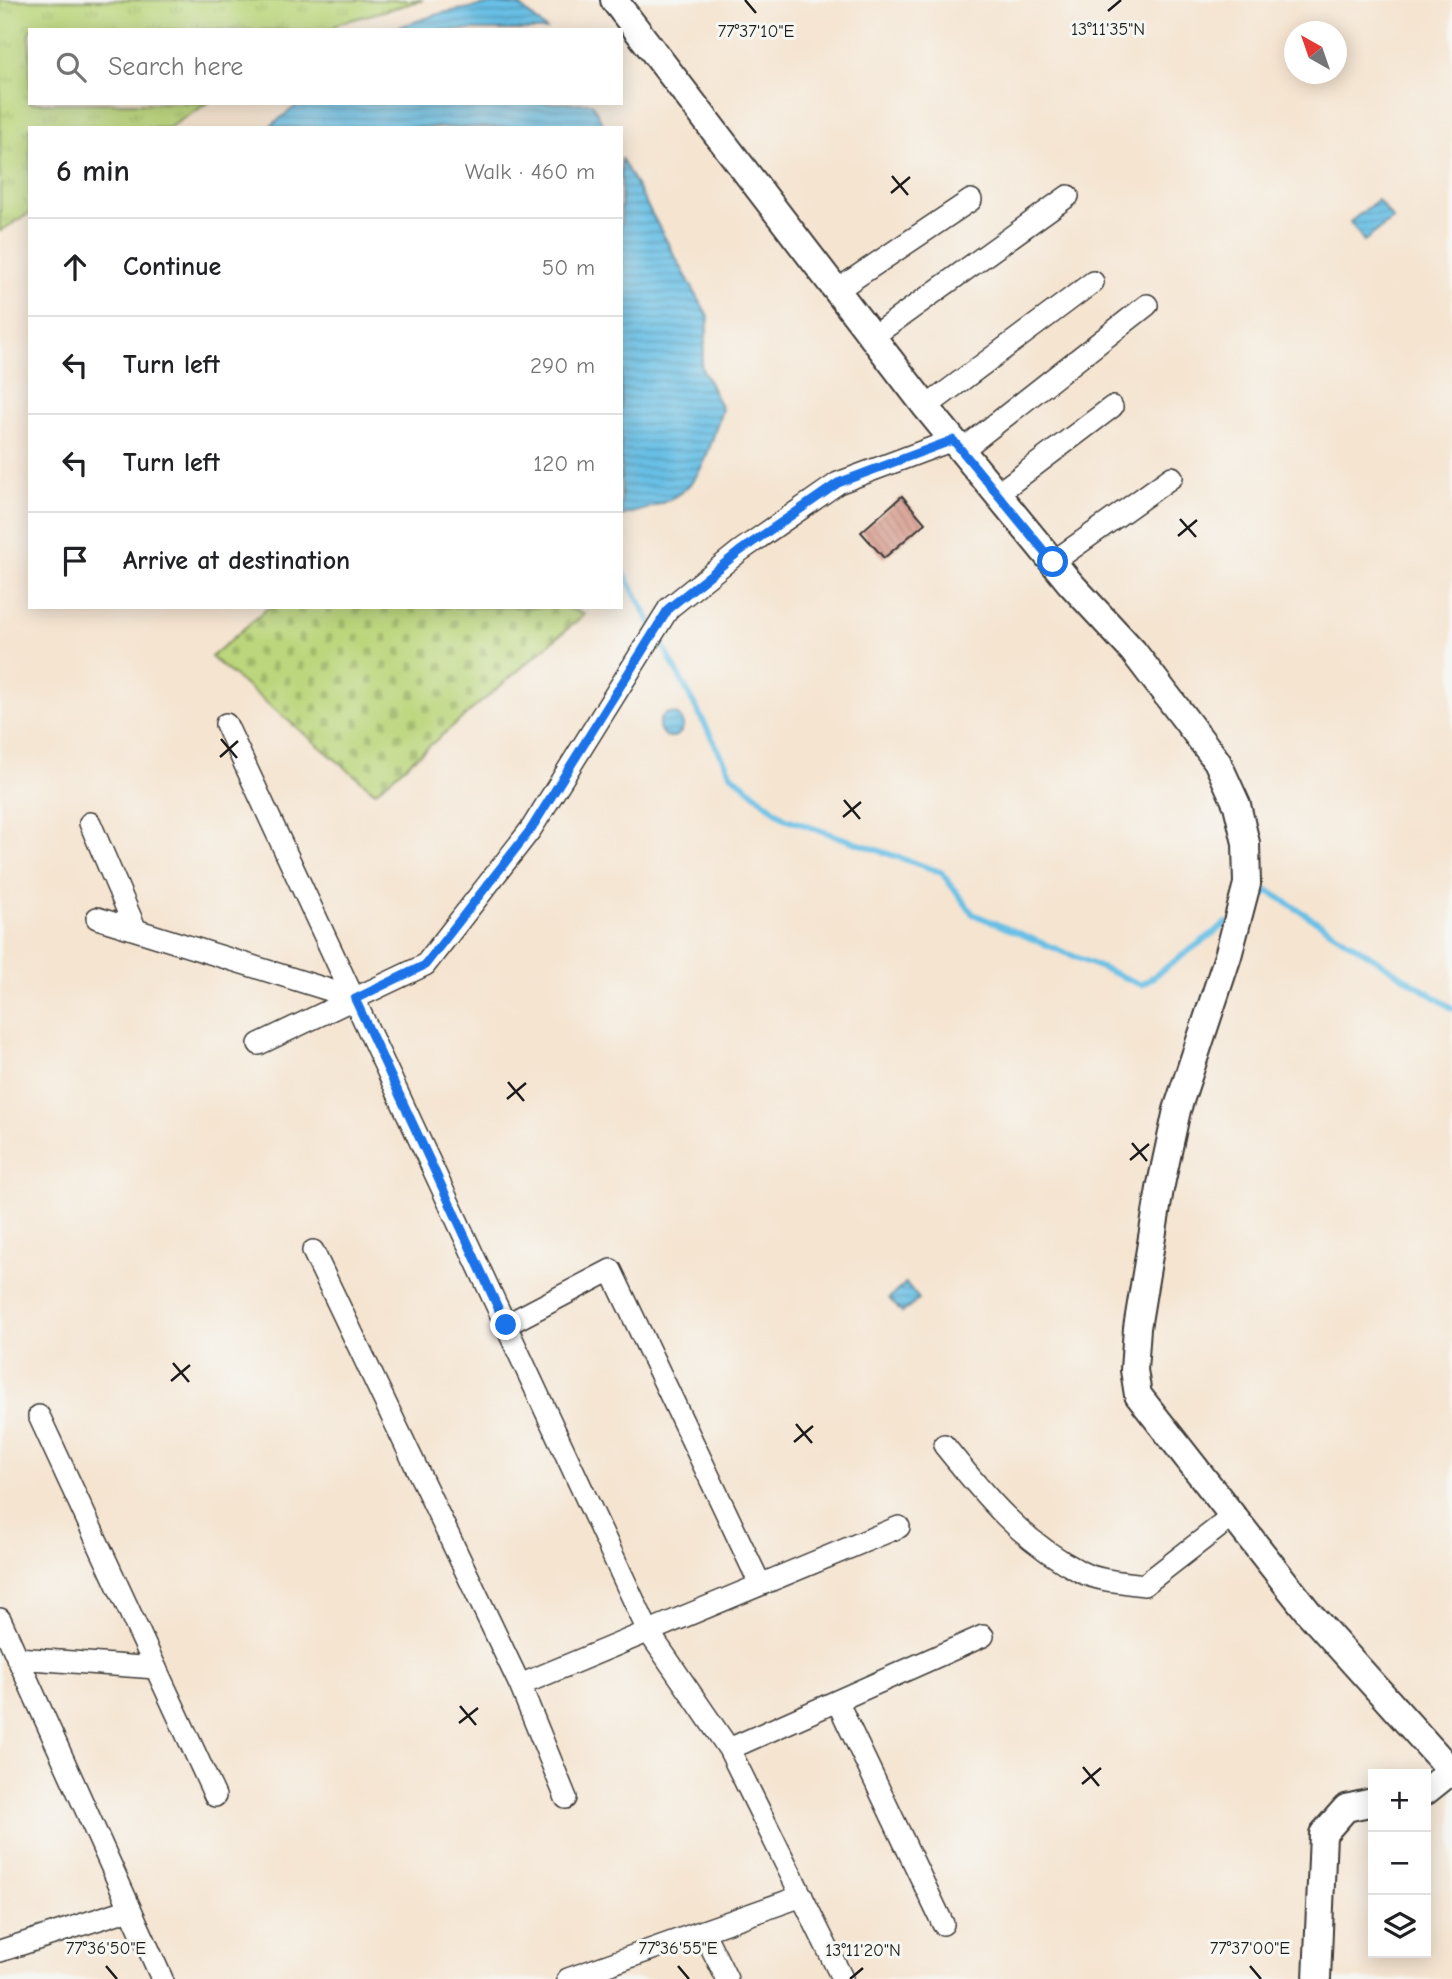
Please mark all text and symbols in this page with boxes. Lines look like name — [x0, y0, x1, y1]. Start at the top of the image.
text: 13°11'35"N — [1071, 19, 1145, 40]
text: 77°37'10"E — [718, 21, 794, 42]
north arrow — [1284, 21, 1347, 84]
search box — [28, 28, 623, 105]
icon: search — [52, 48, 90, 86]
text: Search here — [108, 52, 243, 82]
text: 6 min — [56, 154, 130, 189]
text: Walk · 460 m — [465, 158, 595, 185]
icon: ahead — [56, 248, 94, 286]
text: Continue — [123, 252, 221, 282]
text: 50 m — [542, 254, 595, 281]
icon: left — [56, 346, 94, 384]
text: Turn left — [123, 350, 220, 380]
text: 290 m — [530, 352, 595, 379]
icon: left — [56, 444, 94, 482]
text: Turn left — [123, 448, 220, 478]
text: 120 m — [533, 450, 595, 477]
icon: arrive — [56, 542, 94, 580]
text: Arrive at destination — [123, 546, 350, 576]
route start — [1037, 546, 1068, 577]
route end — [490, 1309, 521, 1340]
map controls — [1368, 1769, 1431, 1958]
button: + — [1368, 1769, 1431, 1832]
button: − — [1368, 1832, 1431, 1895]
button: layers — [1368, 1895, 1431, 1958]
text: 77°36'50"E — [66, 1938, 146, 1959]
text: 77°36'55"E — [638, 1938, 718, 1959]
text: 77°37'00"E — [1210, 1938, 1290, 1959]
text: 13°11'20"N — [825, 1940, 901, 1961]

